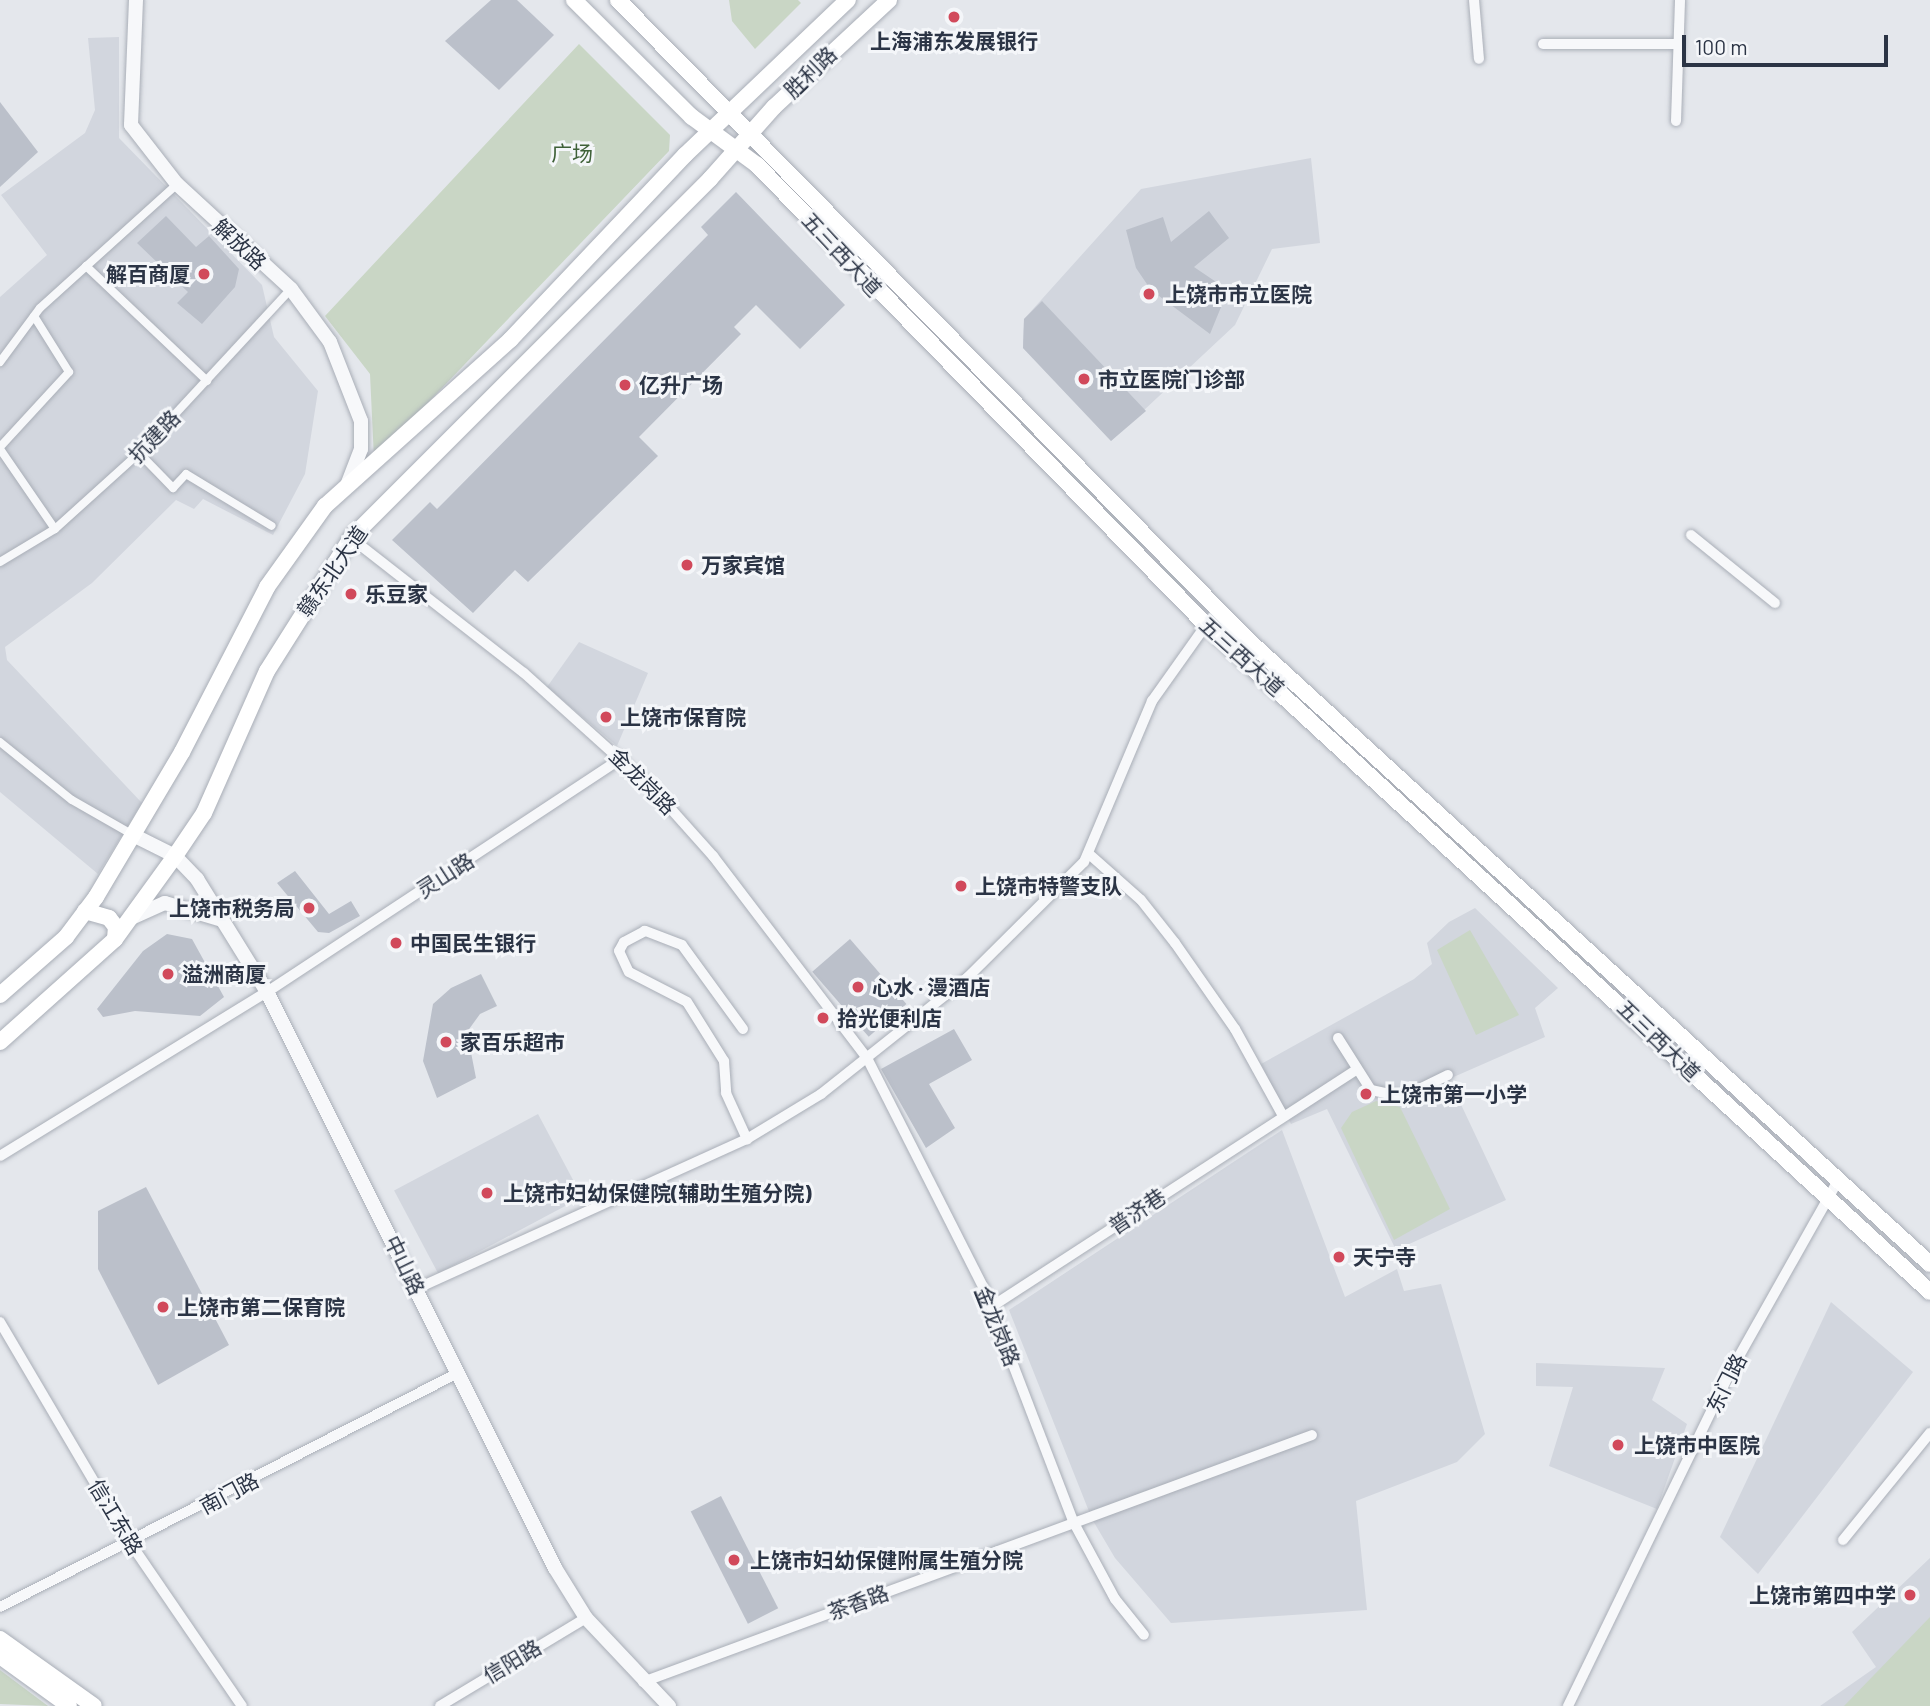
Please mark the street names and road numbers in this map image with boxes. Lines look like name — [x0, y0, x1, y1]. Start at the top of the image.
street label: 胜利路 — [779, 41, 841, 103]
street label: 五三西大道 — [797, 207, 887, 301]
street label: 解放路 — [208, 213, 272, 275]
street label: 抗建路 — [123, 405, 185, 467]
street label: 赣东北大道 — [292, 521, 372, 621]
street label: 五三西大道 — [1195, 612, 1289, 700]
street label: 金龙岗路 — [604, 742, 682, 820]
street label: 灵山路 — [412, 847, 478, 903]
street label: 五三西大道 — [1612, 994, 1706, 1086]
street label: 普济巷 — [1104, 1183, 1170, 1239]
street label: 中山路 — [380, 1231, 430, 1299]
street label: 金龙岗路 — [971, 1282, 1025, 1370]
street label: 东门路 — [1700, 1349, 1752, 1417]
street label: 南门路 — [195, 1467, 263, 1519]
street label: 信江东路 — [84, 1475, 148, 1559]
street label: 茶香路 — [824, 1579, 892, 1625]
street label: 信阳路 — [479, 1634, 545, 1688]

